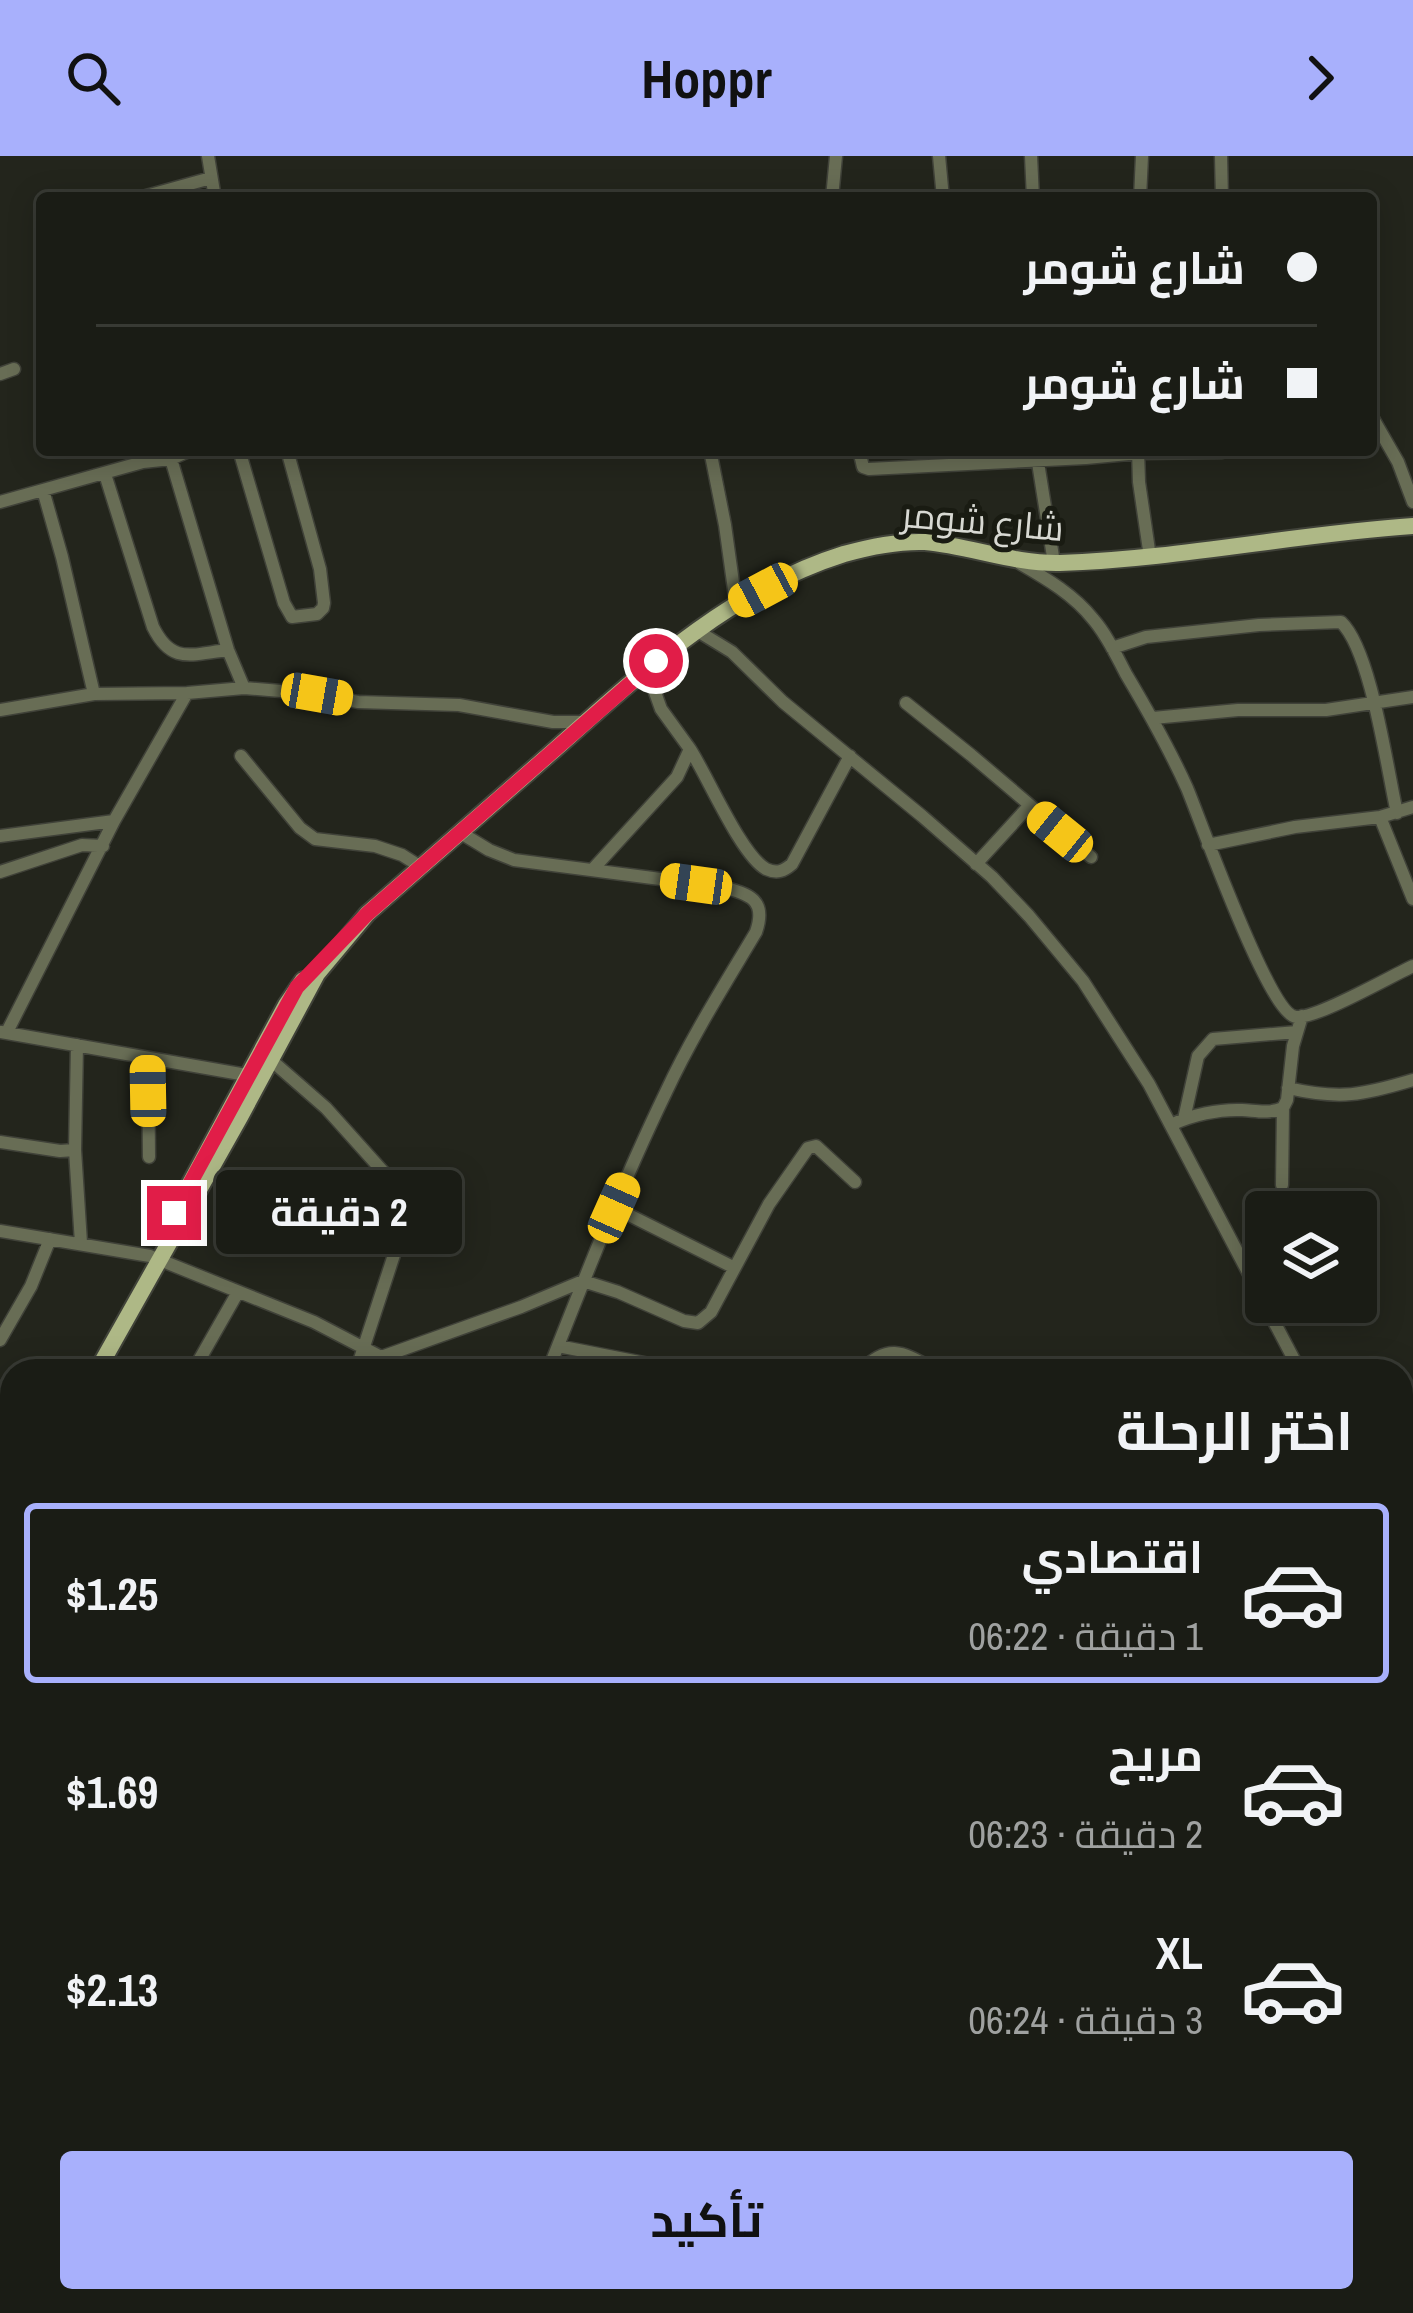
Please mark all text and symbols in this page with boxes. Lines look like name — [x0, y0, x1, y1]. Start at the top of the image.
text: Hoppr — [641, 42, 772, 115]
icon: search — [60, 45, 126, 111]
icon: forward — [1287, 45, 1353, 111]
text: شارع شومر — [1024, 237, 1245, 298]
text: شارع شومر — [1024, 352, 1245, 413]
street label: شارع شومر — [898, 490, 1066, 553]
car — [723, 557, 803, 623]
route start — [629, 634, 683, 688]
car — [278, 670, 356, 718]
car — [1021, 795, 1099, 869]
car — [658, 861, 734, 907]
car — [129, 1055, 167, 1127]
car — [583, 1168, 645, 1248]
callout: 2 دقيقة — [216, 1171, 462, 1255]
route end — [147, 1186, 201, 1240]
text: 2 دقيقة — [271, 1186, 407, 1238]
map controls — [1245, 1191, 1377, 1323]
button: layers — [1245, 1191, 1377, 1323]
text: اختر الرحلة — [1116, 1394, 1353, 1467]
text: اقتصادي — [1022, 1526, 1203, 1587]
icon: car — [1239, 1539, 1347, 1647]
text: $1.25 — [66, 1563, 158, 1624]
text: 1 دقيقة · 06:22 — [968, 1610, 1203, 1662]
text: مريح — [1108, 1724, 1203, 1785]
icon: car — [1239, 1737, 1347, 1845]
text: $1.69 — [66, 1761, 158, 1822]
text: 2 دقيقة · 06:23 — [968, 1808, 1203, 1860]
text: XL — [1156, 1922, 1203, 1983]
icon: car — [1239, 1935, 1347, 2043]
text: $2.13 — [66, 1959, 158, 2020]
text: 3 دقيقة · 06:24 — [968, 1994, 1203, 2046]
button: تأكيد — [60, 2151, 1353, 2289]

